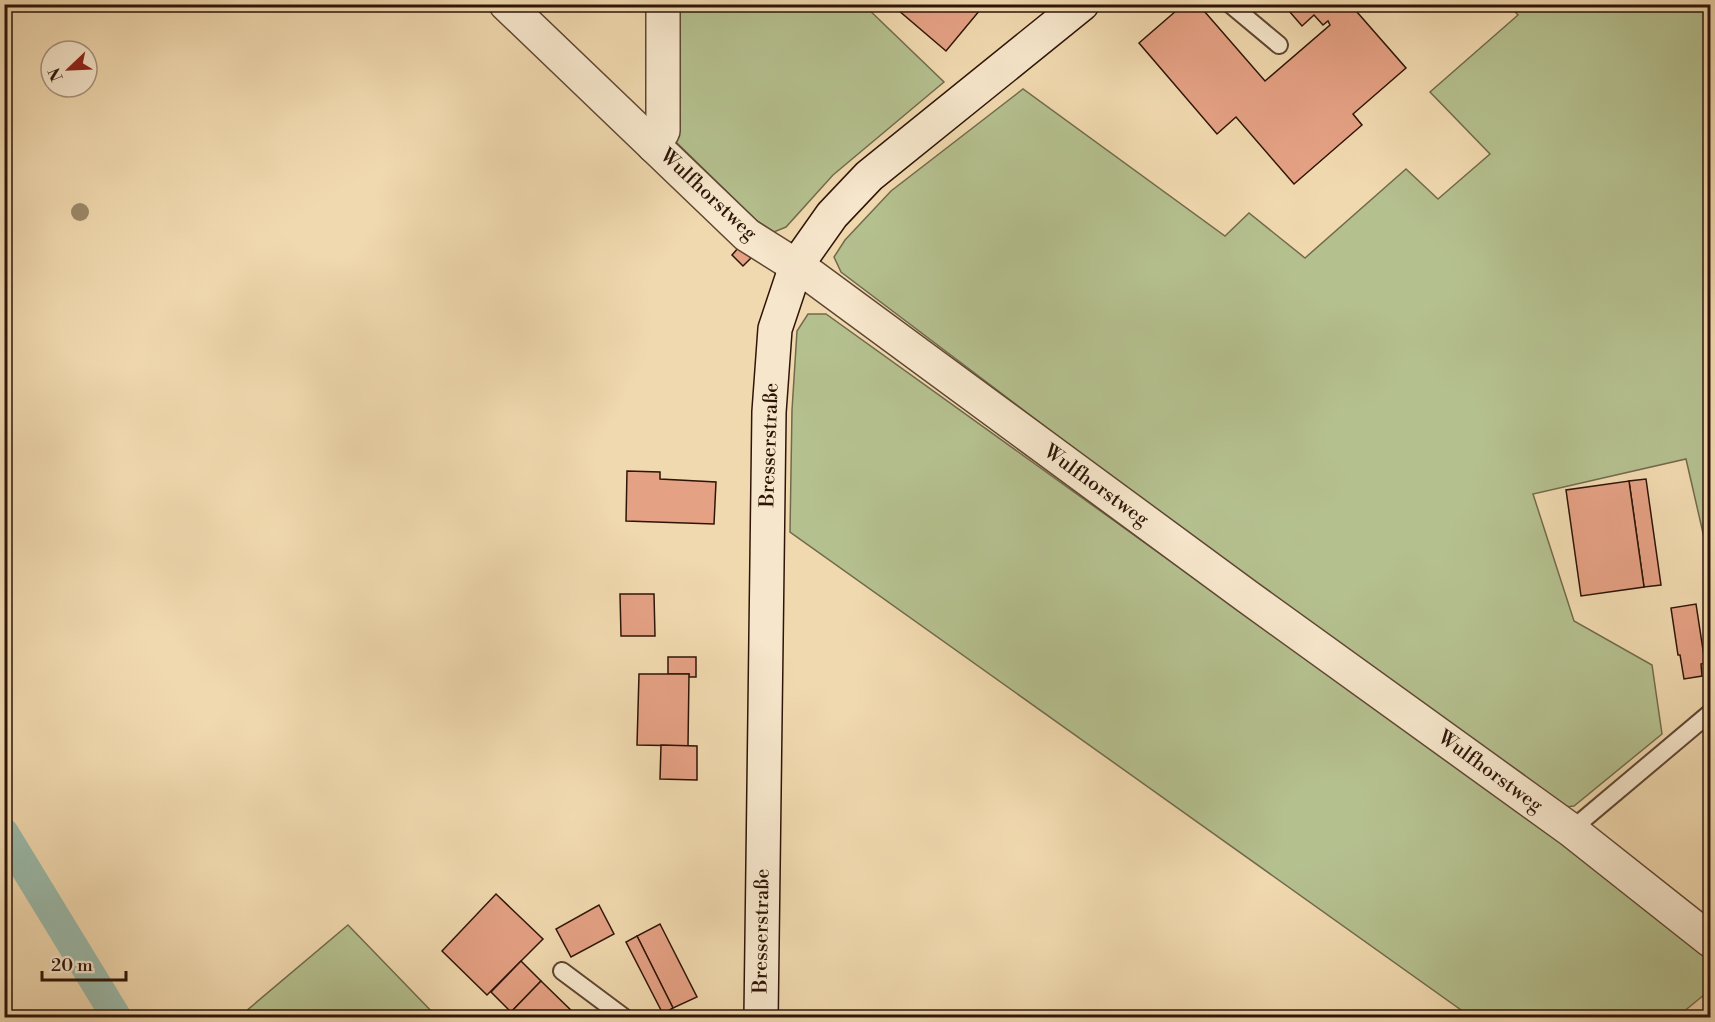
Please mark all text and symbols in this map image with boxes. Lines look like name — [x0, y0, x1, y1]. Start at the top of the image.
north arrow — [39, 39, 99, 99]
text: N — [44, 64, 68, 84]
street label: Wulfhorstweg — [653, 143, 762, 247]
street label: Bresserstraße — [755, 382, 785, 509]
street label: Wulfhorstweg — [1038, 439, 1154, 533]
street label: Wulfhorstweg — [1432, 725, 1548, 819]
street label: Bresserstraße — [748, 868, 776, 995]
scale bar — [42, 944, 126, 982]
text: 20 m — [51, 954, 93, 977]

